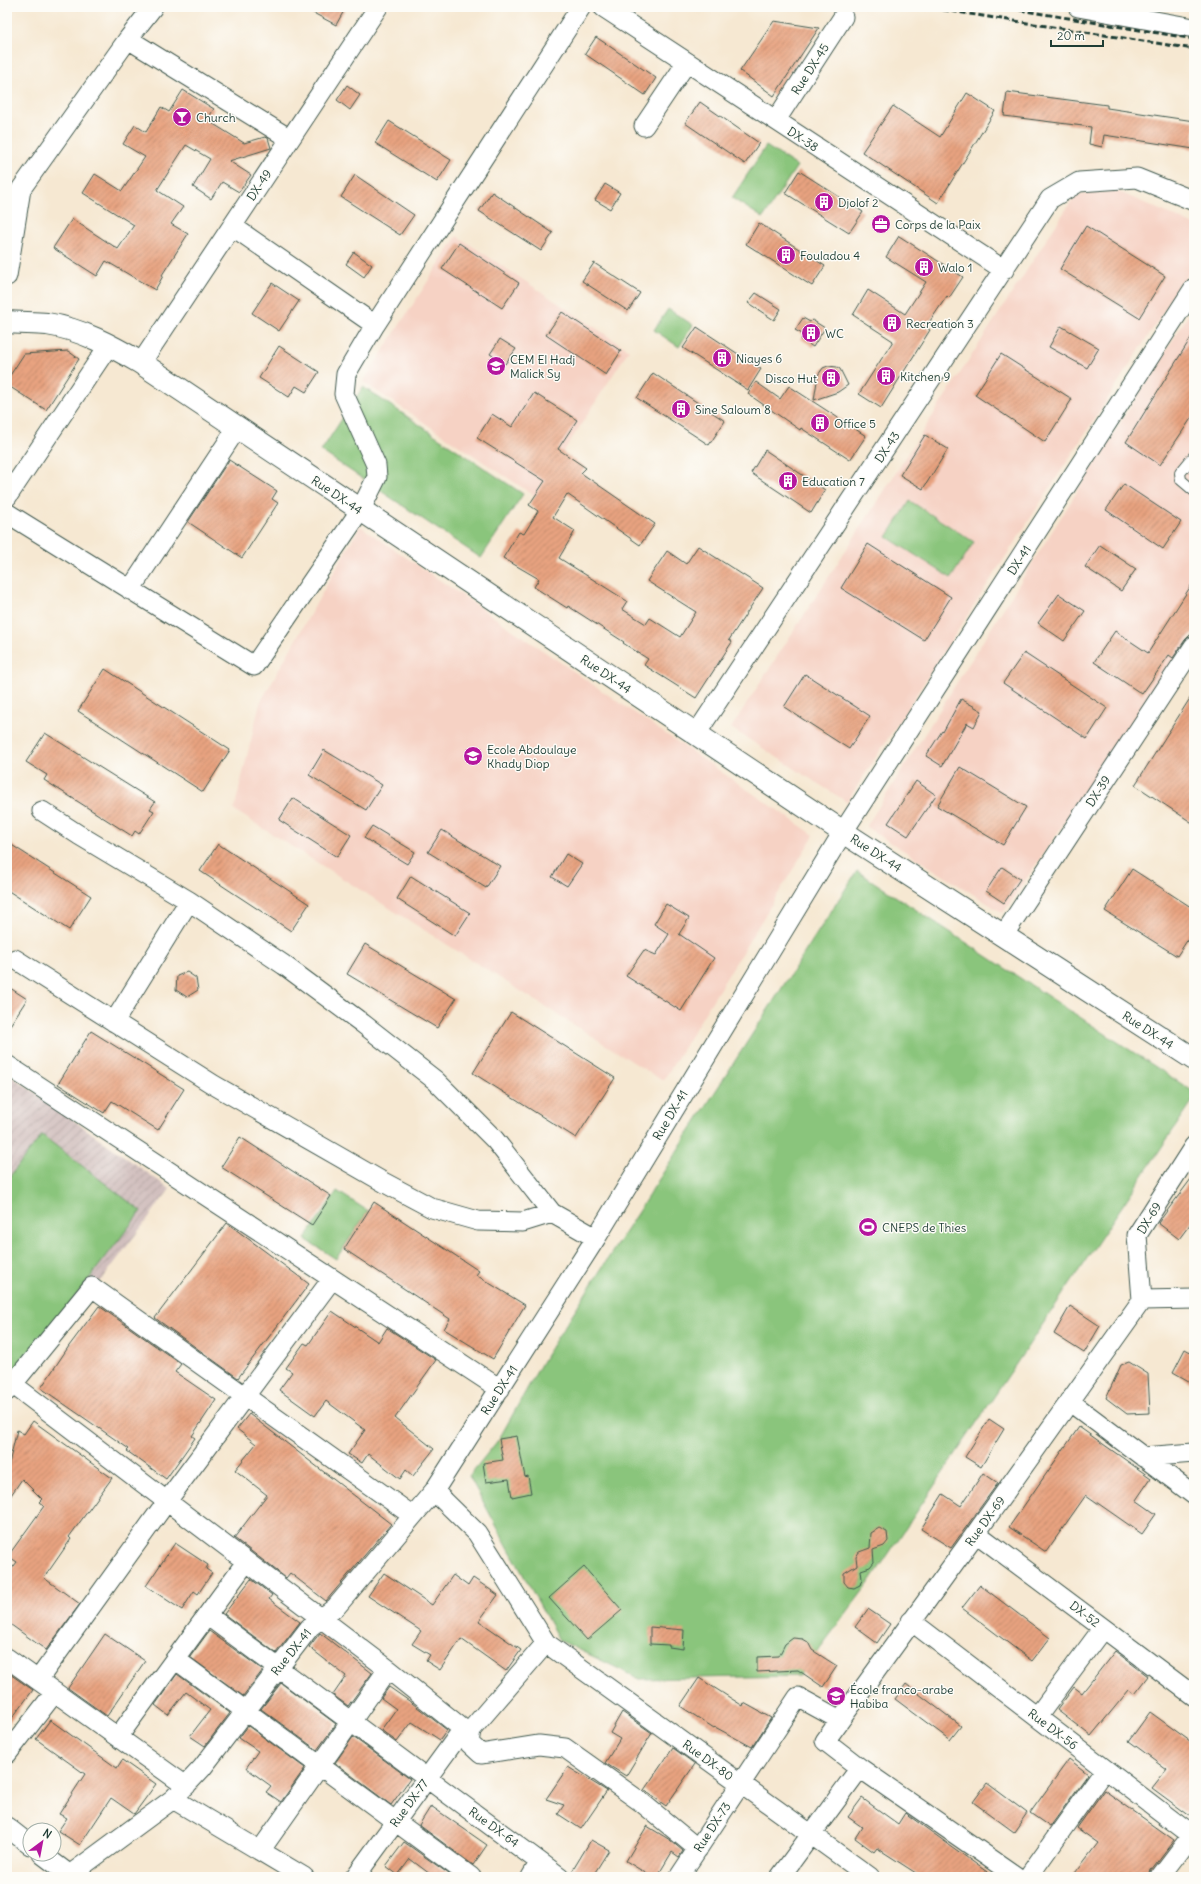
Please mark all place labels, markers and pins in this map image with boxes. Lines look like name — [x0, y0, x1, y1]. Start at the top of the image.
bar icon: Church — [171, 106, 193, 128]
place label: Church — [196, 110, 236, 125]
building icon: Djolof 2 — [813, 191, 835, 213]
place label: Djolof 2 — [838, 195, 879, 210]
office icon: Corps de la Paix — [870, 213, 892, 235]
place label: Corps de la Paix — [895, 217, 981, 232]
building icon: Fouladou 4 — [775, 244, 797, 266]
place label: Fouladou 4 — [800, 248, 860, 263]
building icon: Walo 1 — [913, 256, 935, 278]
place label: Walo 1 — [938, 260, 972, 275]
building icon: Recreation 3 — [881, 312, 903, 334]
place label: Recreation 3 — [906, 316, 974, 331]
building icon: WC — [800, 322, 822, 344]
place label: WC — [825, 326, 844, 341]
building icon: Niayes 6 — [711, 347, 733, 369]
place label: Niayes 6 — [736, 351, 782, 366]
place label: CEM El Hadj Malick Sy — [510, 352, 575, 381]
school or university icon: CEM El Hadj Malick Sy — [485, 355, 507, 377]
building icon: Kitchen 9 — [875, 365, 897, 387]
building icon: Disco Hut — [820, 367, 842, 389]
place label: Kitchen 9 — [900, 369, 950, 384]
place label: Disco Hut — [765, 371, 817, 386]
building icon: Sine Saloum 8 — [670, 398, 692, 420]
place label: Sine Saloum 8 — [695, 402, 771, 417]
building icon: Office 5 — [809, 412, 831, 434]
place label: Office 5 — [834, 416, 876, 431]
building icon: Education 7 — [777, 470, 799, 492]
place label: Education 7 — [802, 474, 865, 489]
place label: Ecole Abdoulaye Khady Diop — [487, 742, 577, 771]
school or university icon: Ecole Abdoulaye Khady Diop — [462, 745, 484, 767]
sports icon: CNEPS de Thies — [857, 1216, 879, 1238]
place label: CNEPS de Thies — [882, 1220, 966, 1235]
place label: École franco-arabe Habiba — [850, 1682, 954, 1711]
school or university icon: École franco-arabe Habiba — [825, 1685, 847, 1707]

